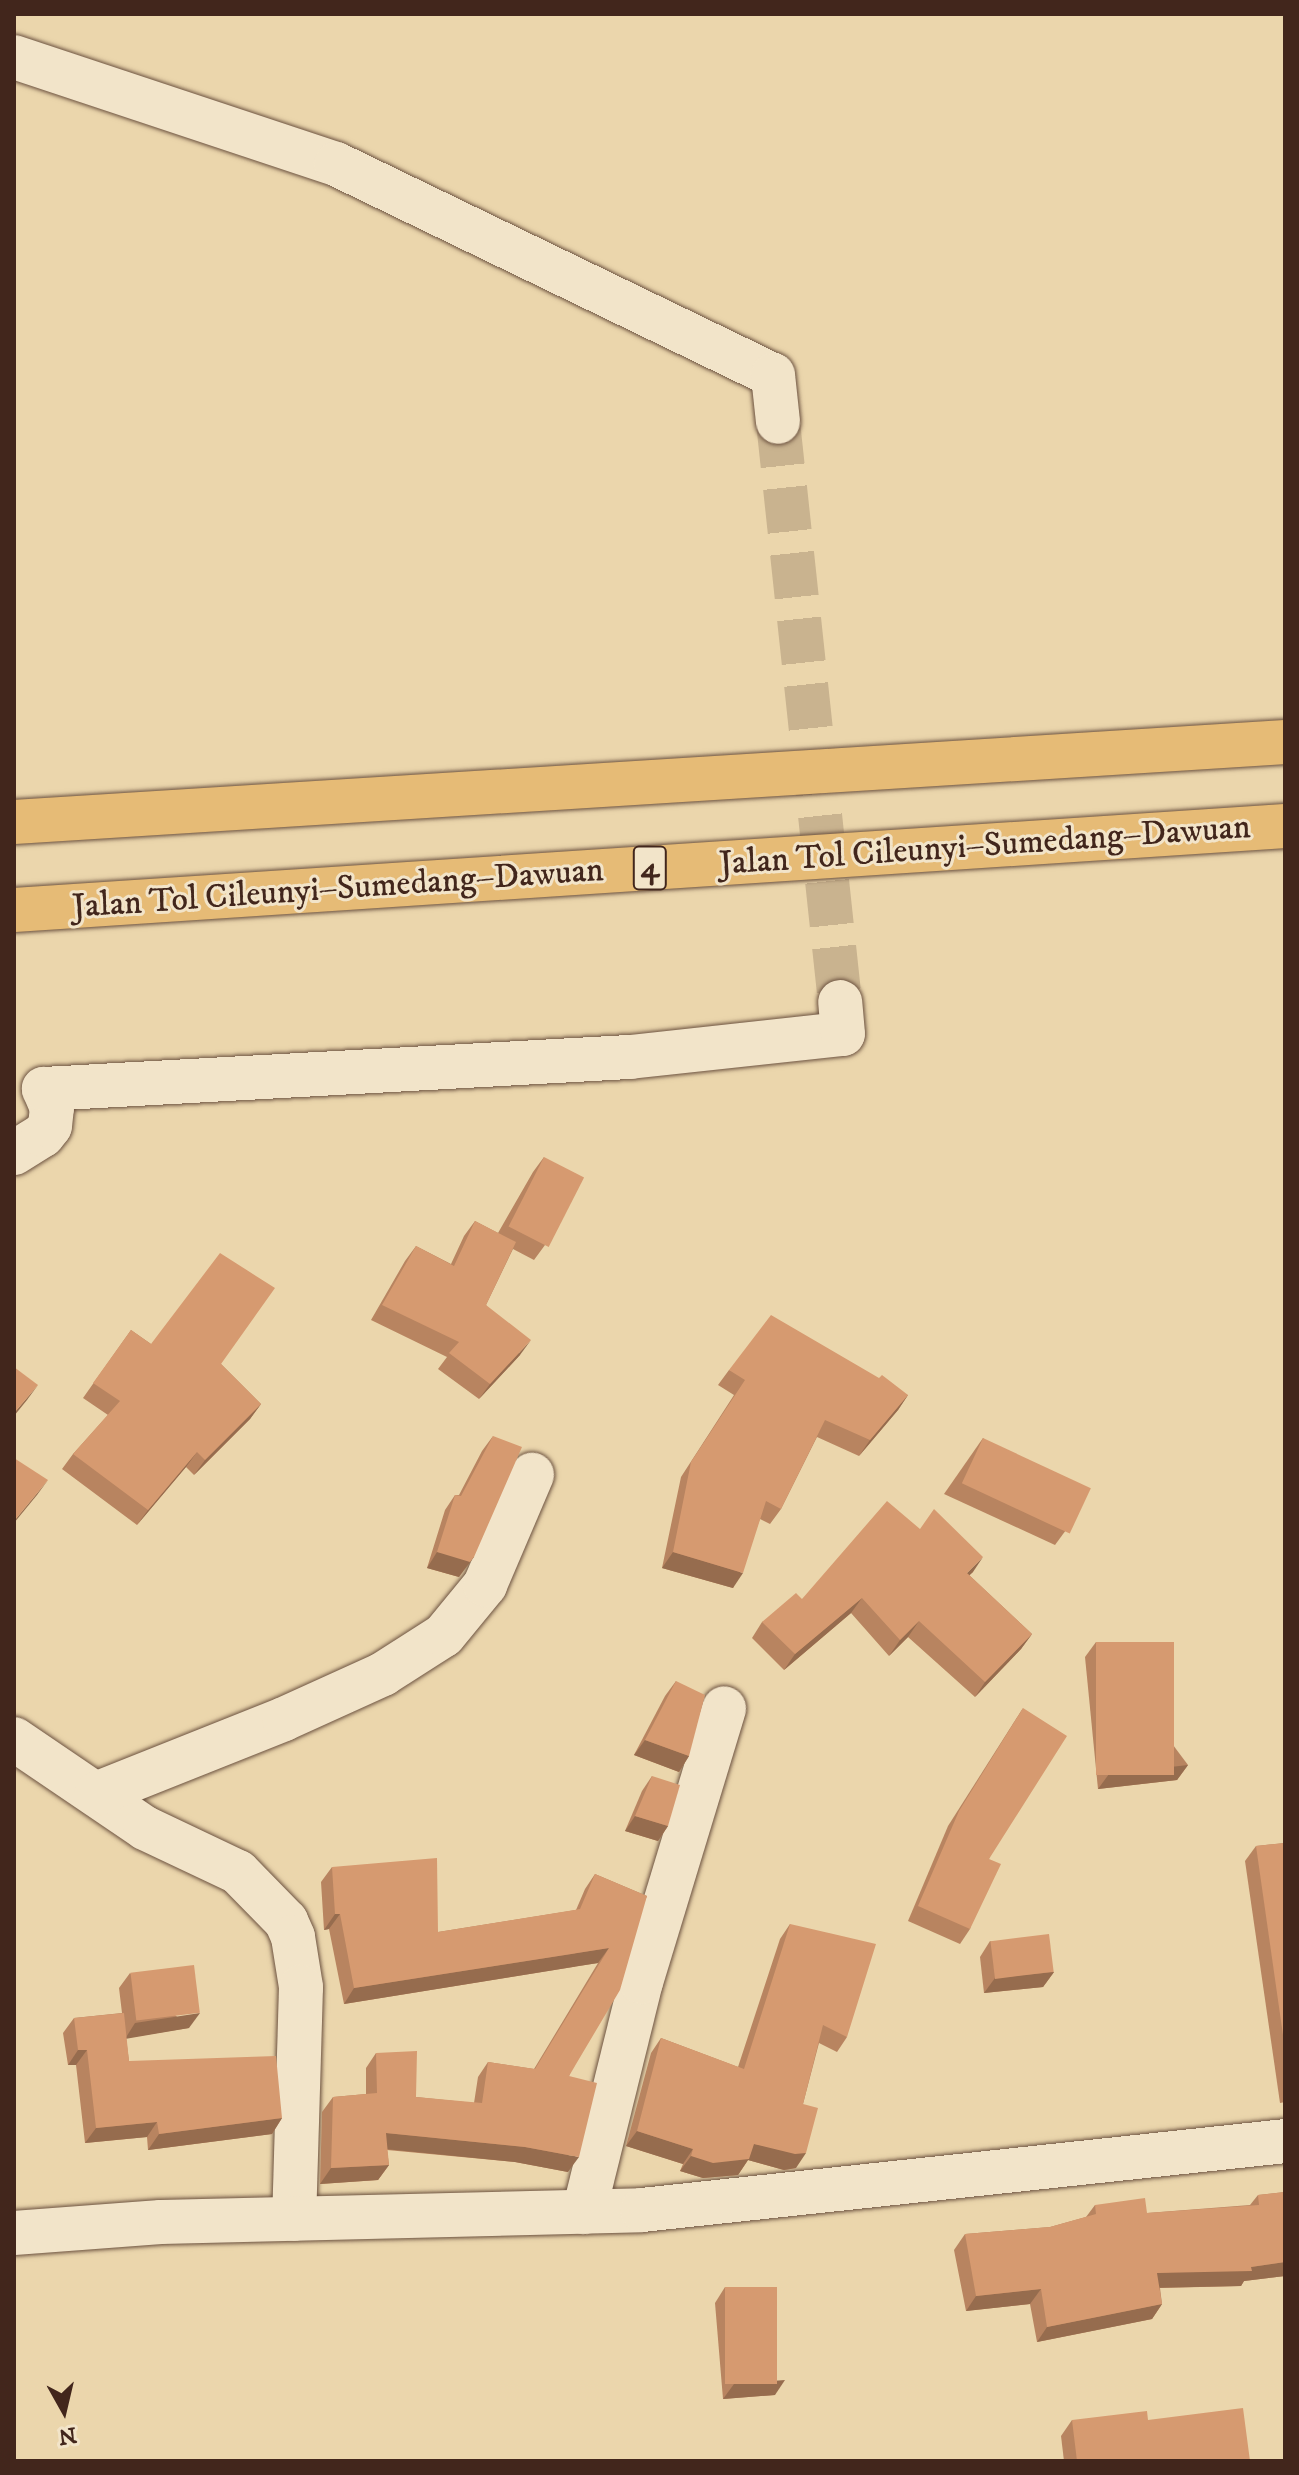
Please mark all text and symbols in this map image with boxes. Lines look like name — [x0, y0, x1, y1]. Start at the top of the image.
street label: Jalan Tol Cileunyi–Sumedang–Dawuan — [718, 807, 1252, 885]
road number: 4 — [632, 840, 668, 896]
street label: Jalan Tol Cileunyi–Sumedang–Dawuan — [71, 850, 605, 928]
north arrow — [24, 2371, 104, 2451]
text: N — [57, 2421, 78, 2450]

